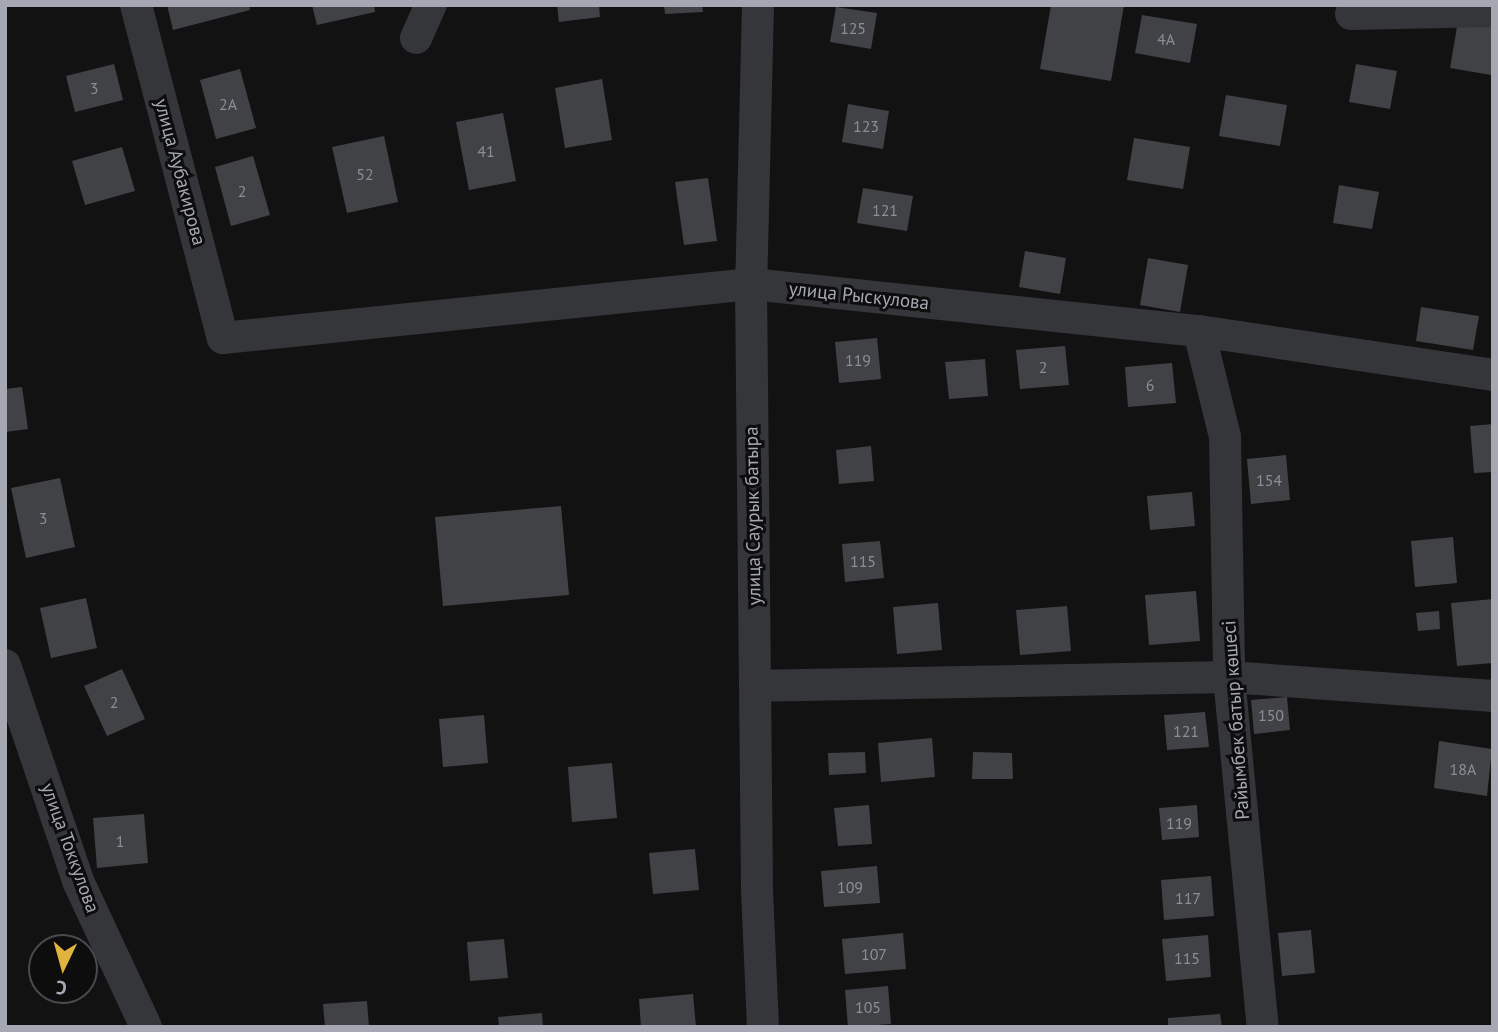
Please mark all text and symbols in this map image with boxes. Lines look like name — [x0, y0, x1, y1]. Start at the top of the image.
house number: 125 — [840, 18, 866, 38]
house number: 4А — [1157, 29, 1175, 49]
house number: 3 — [90, 78, 98, 98]
house number: 2А — [219, 94, 237, 114]
street label: улица Аубакирова — [149, 96, 211, 248]
house number: 123 — [853, 116, 879, 136]
house number: 41 — [477, 141, 495, 161]
house number: 52 — [356, 164, 374, 184]
house number: 2 — [238, 181, 246, 201]
house number: 121 — [872, 200, 898, 220]
street label: улица Рыскулова — [788, 277, 930, 315]
house number: 119 — [845, 350, 871, 370]
house number: 2 — [1039, 357, 1047, 377]
house number: 6 — [1146, 375, 1154, 395]
street label: улица Саурык батыра — [740, 426, 766, 606]
house number: 154 — [1256, 470, 1282, 490]
house number: 3 — [39, 508, 47, 528]
house number: 115 — [850, 551, 876, 571]
street label: Райымбек батыр көшесі — [1218, 620, 1254, 820]
house number: 2 — [110, 692, 118, 712]
house number: 150 — [1258, 705, 1284, 725]
house number: 121 — [1173, 721, 1199, 741]
house number: 18А — [1450, 759, 1476, 779]
street label: улица Токкулова — [36, 780, 104, 916]
house number: 119 — [1166, 813, 1192, 833]
house number: 1 — [116, 831, 124, 851]
house number: 109 — [837, 877, 863, 897]
house number: 117 — [1175, 888, 1201, 908]
north arrow — [28, 934, 98, 1004]
house number: 107 — [861, 944, 887, 964]
house number: 115 — [1174, 948, 1200, 968]
text: С — [55, 976, 68, 1000]
house number: 105 — [855, 997, 881, 1017]

